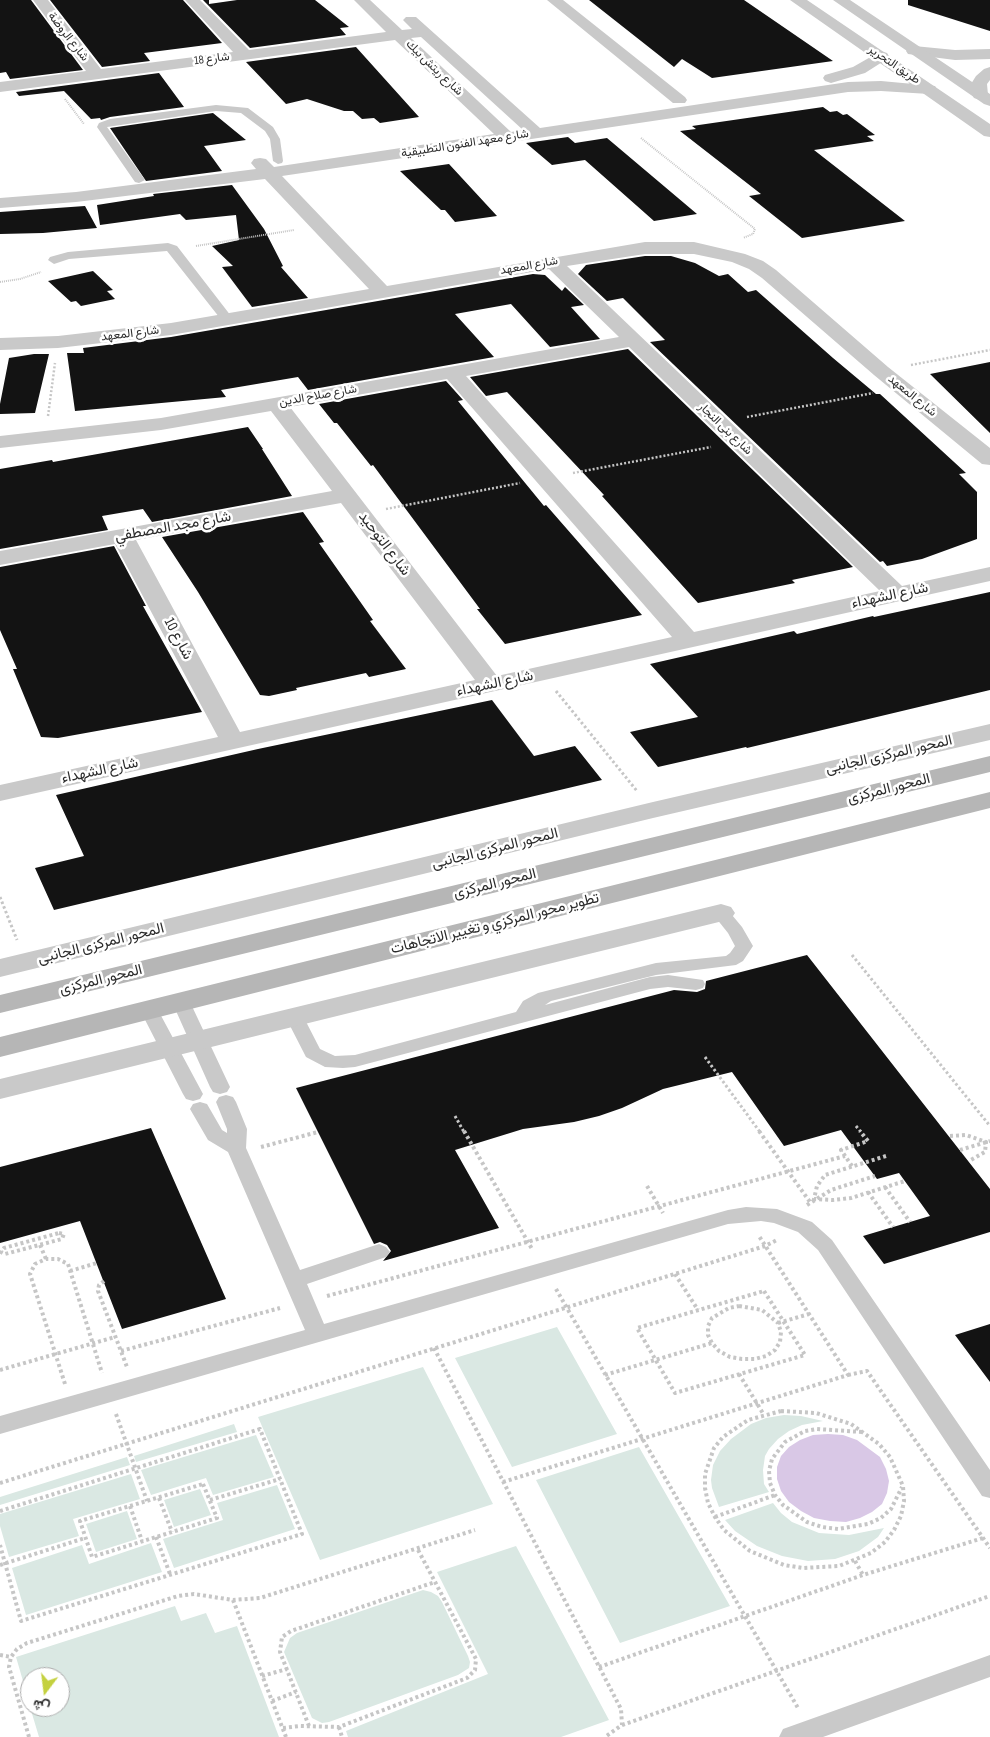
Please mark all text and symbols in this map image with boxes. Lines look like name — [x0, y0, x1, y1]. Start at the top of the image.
street label: شارع الروضة — [44, 10, 92, 64]
street label: شارع ريتش بيك — [402, 37, 466, 99]
street label: طريق التحرير — [865, 42, 923, 88]
street label: شارع 18 — [194, 50, 230, 68]
street label: شارع معهد الفنون التطبيقية — [400, 127, 530, 161]
street label: شارع المعهد — [499, 254, 559, 278]
street label: شارع المعهد — [100, 323, 160, 345]
street label: شارع المعهد — [885, 372, 939, 420]
street label: شارع صلاح الدين — [278, 382, 358, 410]
street label: شارع بنى النجار — [695, 400, 755, 458]
street label: شارع مجد المصطفي — [113, 508, 233, 546]
street label: شارع التوحيد — [354, 508, 414, 580]
street label: شارع الشهداء — [850, 579, 930, 613]
street label: شارع 10 — [160, 615, 196, 663]
street label: شارع الشهداء — [455, 667, 535, 701]
street label: المحور المركزى الجانبى — [824, 732, 954, 778]
street label: شارع الشهداء — [60, 754, 140, 788]
street label: المحور المركزى — [846, 770, 932, 808]
street label: المحور المركزى الجانبى — [430, 825, 560, 873]
street label: المحور المركزى — [452, 865, 538, 903]
street label: تطوير محور المركزي و تغيير الاتجاهات — [389, 889, 601, 959]
street label: المحور المركزى الجانبى — [36, 920, 166, 968]
street label: المحور المركزى — [58, 961, 144, 999]
north arrow — [20, 1667, 70, 1717]
text: ش — [31, 1696, 52, 1716]

